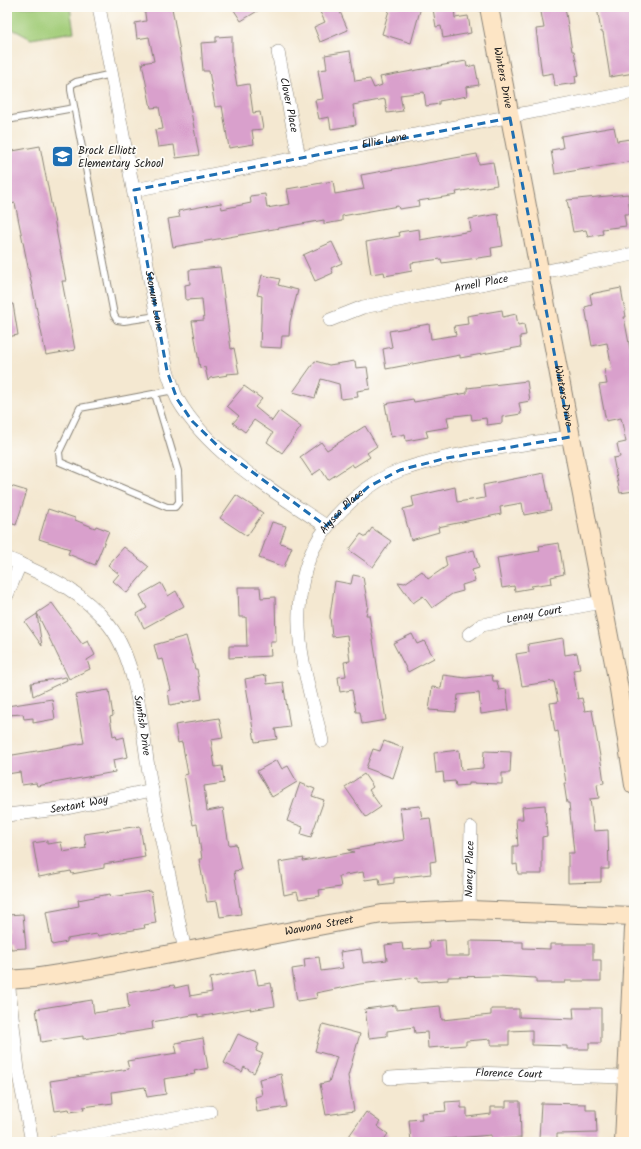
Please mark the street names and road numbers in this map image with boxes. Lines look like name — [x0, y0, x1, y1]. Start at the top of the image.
street label: Winters Drive — [488, 46, 517, 110]
street label: Clover Place — [274, 76, 303, 134]
street label: Ellis Lane — [360, 128, 408, 154]
street label: Stonum Lane — [139, 269, 168, 333]
street label: Arnell Place — [453, 270, 510, 298]
street label: Winters Drive — [548, 364, 578, 428]
street label: Alyssa Place — [315, 485, 368, 538]
street label: Lenay Court — [505, 601, 564, 629]
street label: Sunfish Drive — [128, 693, 155, 757]
street label: Sextant Way — [49, 790, 111, 819]
street label: Nancy Place — [460, 840, 480, 898]
street label: Wawona Street — [283, 910, 356, 941]
street label: Florence Court — [475, 1064, 543, 1084]

